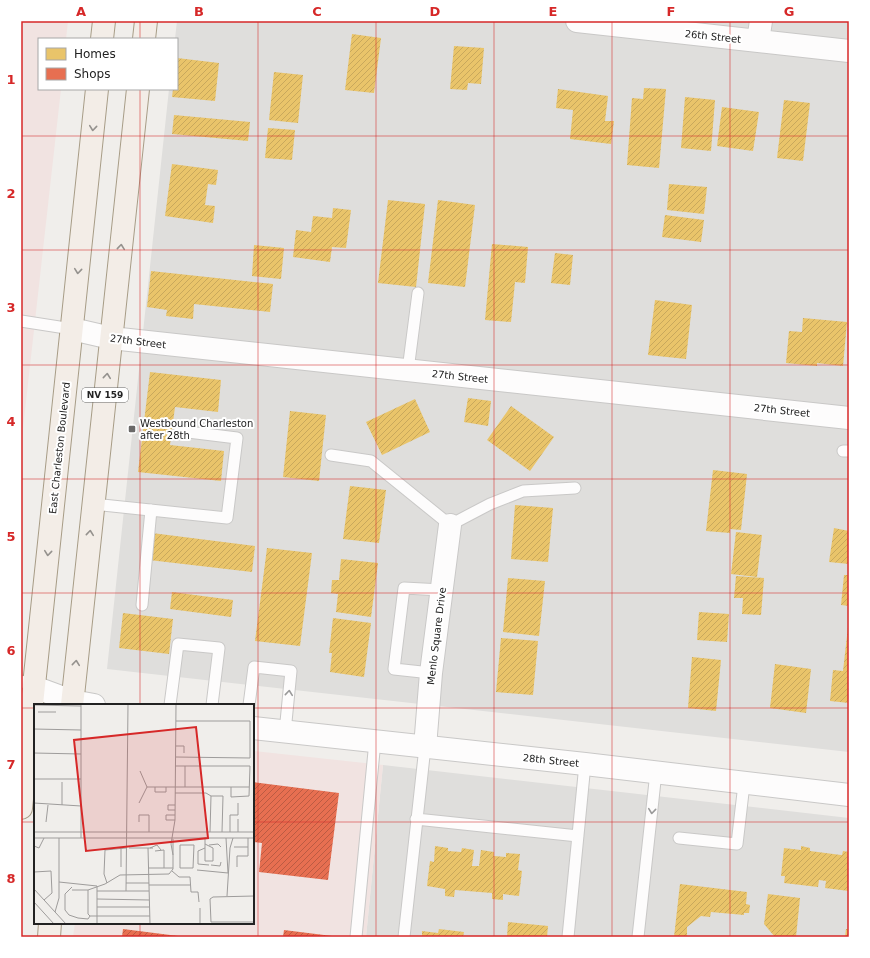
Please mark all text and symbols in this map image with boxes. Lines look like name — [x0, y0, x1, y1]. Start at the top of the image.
text: A — [76, 4, 86, 19]
text: B — [194, 4, 204, 19]
text: C — [312, 4, 322, 19]
text: D — [430, 4, 441, 19]
text: E — [549, 4, 557, 19]
text: F — [667, 4, 675, 19]
text: G — [784, 4, 794, 19]
street label: 26th Street — [684, 28, 742, 45]
legend — [38, 38, 178, 90]
text: Homes — [74, 47, 116, 61]
text: Shops — [74, 67, 110, 81]
text: 1 — [6, 72, 16, 87]
one-way arrow — [89, 125, 98, 131]
text: 2 — [6, 186, 16, 201]
one-way arrow — [116, 244, 125, 250]
one-way arrow — [74, 268, 83, 274]
text: 3 — [6, 300, 16, 315]
street label: 27th Street — [109, 333, 167, 350]
street label: 27th Street — [431, 368, 489, 385]
one-way arrow — [102, 373, 111, 379]
street label: East Charleston Boulevard — [47, 382, 72, 515]
road number: NV 159 — [82, 388, 128, 402]
street label: 27th Street — [753, 402, 811, 419]
text: 4 — [6, 414, 16, 429]
place label: Westbound Charleston after 28th — [140, 418, 253, 441]
marker: Westbound Charleston after 28th — [127, 424, 137, 434]
text: 5 — [6, 529, 16, 544]
one-way arrow — [86, 530, 95, 536]
one-way arrow — [44, 550, 53, 556]
street label: Menlo Square Drive — [425, 587, 448, 685]
text: 6 — [6, 643, 16, 658]
one-way arrow — [72, 660, 81, 666]
one-way arrow — [284, 690, 293, 696]
inset map — [34, 704, 254, 924]
street label: 28th Street — [522, 752, 580, 769]
text: 7 — [6, 757, 16, 772]
one-way arrow — [648, 808, 657, 814]
text: 8 — [6, 871, 16, 886]

